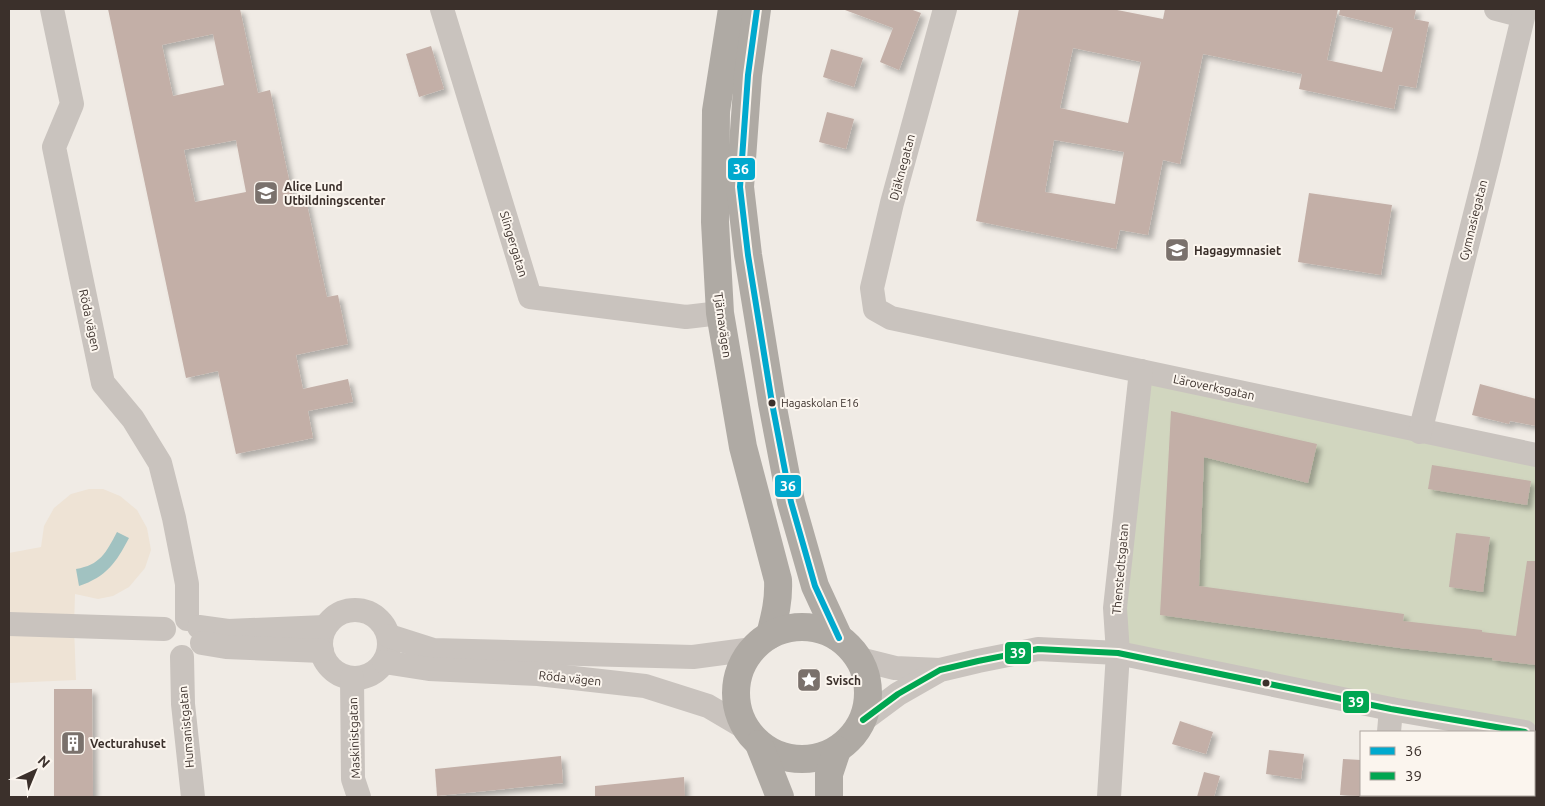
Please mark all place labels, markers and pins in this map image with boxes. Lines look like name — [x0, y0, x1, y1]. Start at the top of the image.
school or university icon: Alice Lund Utbildningscenter — [253, 180, 279, 206]
place label: Alice Lund Utbildningscenter — [284, 180, 386, 207]
school or university icon: Hagagymnasiet — [1164, 237, 1190, 263]
place label: Hagagymnasiet — [1194, 244, 1281, 257]
place label: Hagaskolan E16 — [781, 397, 859, 409]
marker: Hagaskolan E16 — [767, 398, 777, 408]
place icon: Svisch — [796, 667, 822, 693]
place label: Svisch — [826, 674, 861, 687]
unlabelled marker — [1261, 678, 1271, 688]
building icon: Vecturahuset — [60, 730, 86, 756]
place label: Vecturahuset — [90, 737, 166, 750]

